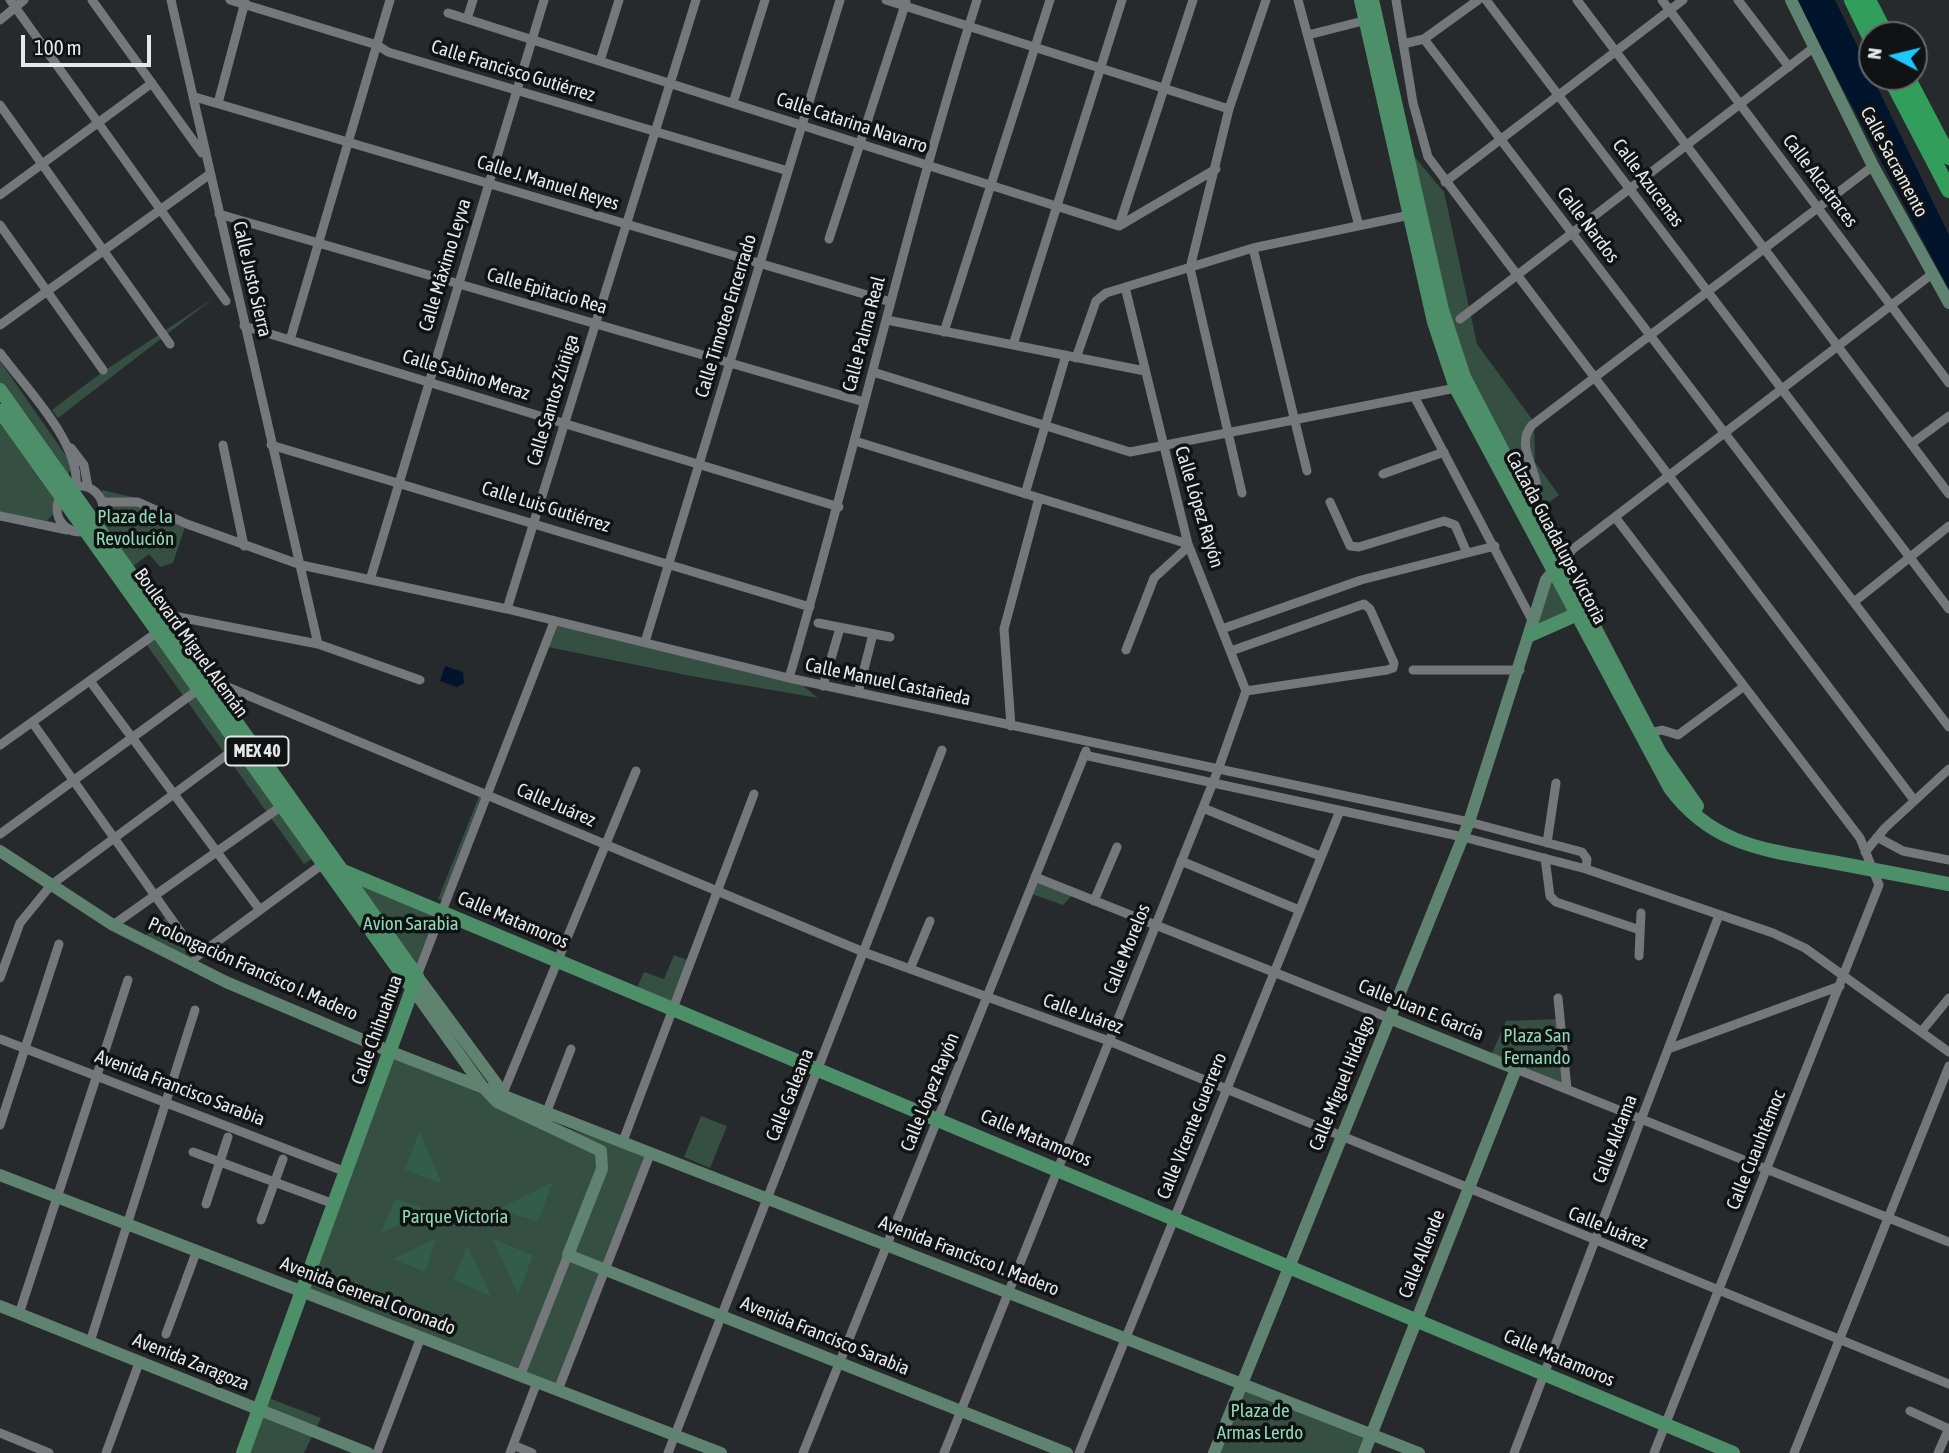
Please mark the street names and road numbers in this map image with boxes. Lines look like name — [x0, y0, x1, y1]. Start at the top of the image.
street label: Calle Francisco Gutiérrez — [428, 35, 598, 107]
street label: Calle Catarina Navarro — [774, 88, 930, 158]
street label: Calle Sacramento — [1855, 103, 1933, 221]
street label: Calle Alcatraces — [1778, 130, 1862, 232]
street label: Calle Azucenas — [1608, 135, 1688, 231]
street label: Calle J. Manuel Reyes — [474, 151, 622, 215]
street label: Calle Nardos — [1552, 183, 1624, 267]
street label: Calle Máximo Leyva — [414, 196, 476, 334]
street label: Calle Justo Sierra — [228, 219, 276, 339]
street label: Calle Timoteo Encerrado — [690, 232, 762, 400]
street label: Calle Epitacio Rea — [484, 263, 610, 319]
street label: Calle Palma Real — [838, 274, 890, 394]
street label: Calle Santos Zúñiga — [522, 332, 584, 468]
street label: Calle Sabino Meraz — [400, 345, 532, 405]
street label: Calle López Rayón — [1170, 443, 1228, 571]
street label: Calzada Guadalupe Victoria — [1501, 448, 1611, 628]
street label: Calle Luis Gutiérrez — [479, 477, 613, 537]
street label: Boulevard Miguel Alemán — [129, 564, 253, 722]
street label: Calle Manuel Castañeda — [803, 653, 973, 711]
road number: MEX 40 — [226, 736, 288, 766]
street label: Calle Juárez — [513, 778, 599, 832]
street label: Calle Matamoros — [454, 886, 572, 954]
street label: Calle Morelos — [1099, 901, 1155, 997]
street label: Prolongación Francisco I. Madero — [144, 912, 362, 1026]
street label: Calle Chihuahua — [347, 972, 407, 1088]
street label: Calle Juan E. García — [1355, 974, 1487, 1046]
street label: Calle Juárez — [1040, 989, 1126, 1039]
street label: Calle Miguel Hidalgo — [1304, 1012, 1380, 1154]
street label: Calle López Rayón — [896, 1029, 964, 1155]
street label: Avenida Francisco Sarabia — [92, 1045, 268, 1131]
street label: Calle Galeana — [761, 1045, 819, 1145]
street label: Calle Vicente Guerrero — [1152, 1050, 1232, 1202]
street label: Calle Cuauhtémoc — [1722, 1087, 1790, 1213]
street label: Calle Aldama — [1588, 1092, 1642, 1186]
street label: Calle Matamoros — [977, 1104, 1095, 1172]
street label: Calle Juárez — [1565, 1202, 1651, 1254]
street label: Calle Allende — [1394, 1207, 1450, 1301]
street label: Avenida Francisco I. Madero — [876, 1211, 1062, 1301]
street label: Avenida General Coronado — [277, 1252, 459, 1340]
street label: Avenida Francisco Sarabia — [737, 1292, 913, 1380]
street label: Calle Matamoros — [1500, 1324, 1618, 1392]
street label: Avenida Zaragoza — [130, 1328, 252, 1396]

